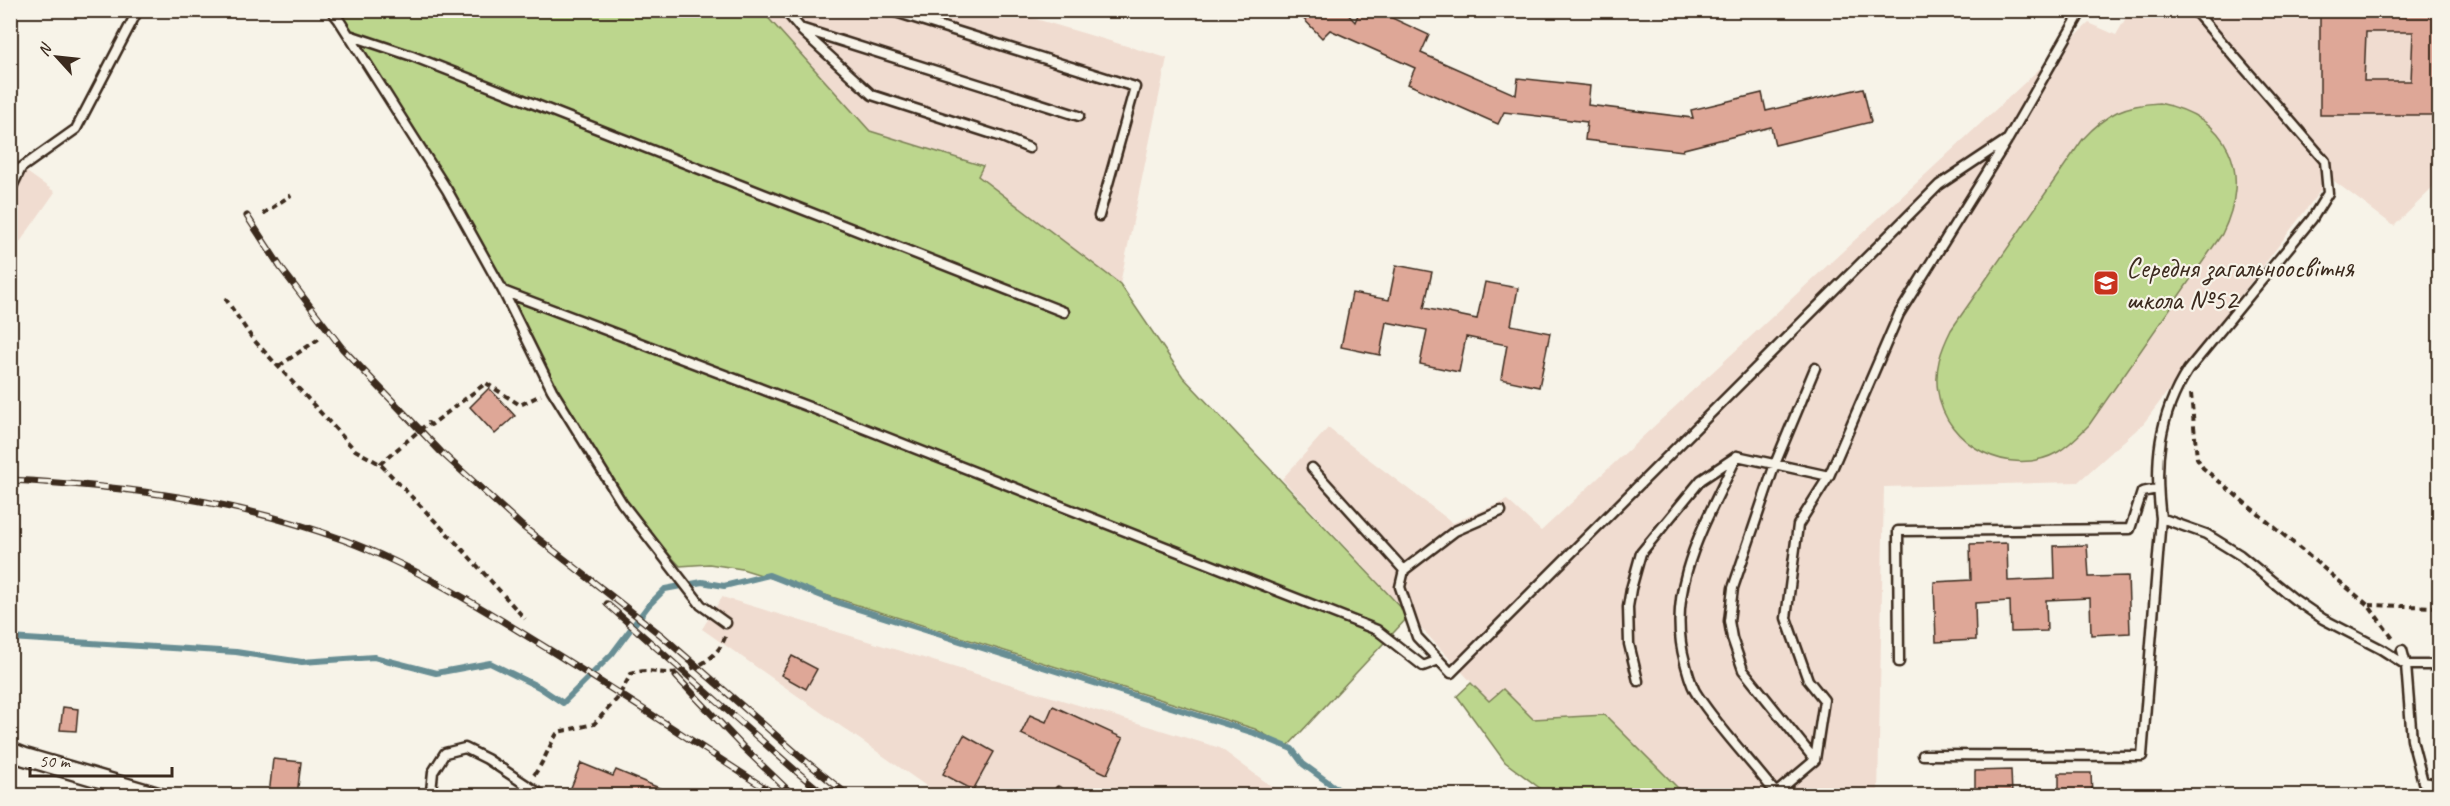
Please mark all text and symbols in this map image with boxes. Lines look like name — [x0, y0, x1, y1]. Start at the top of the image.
north arrow — [27, 27, 87, 87]
text: N — [33, 39, 57, 60]
place label: Середня загальноосвітня школа №52 — [2126, 250, 2354, 317]
school or university icon: Середня загальноосвітня школа №52 — [2091, 268, 2121, 298]
scale bar — [30, 740, 172, 778]
text: 50 m — [39, 750, 72, 772]

